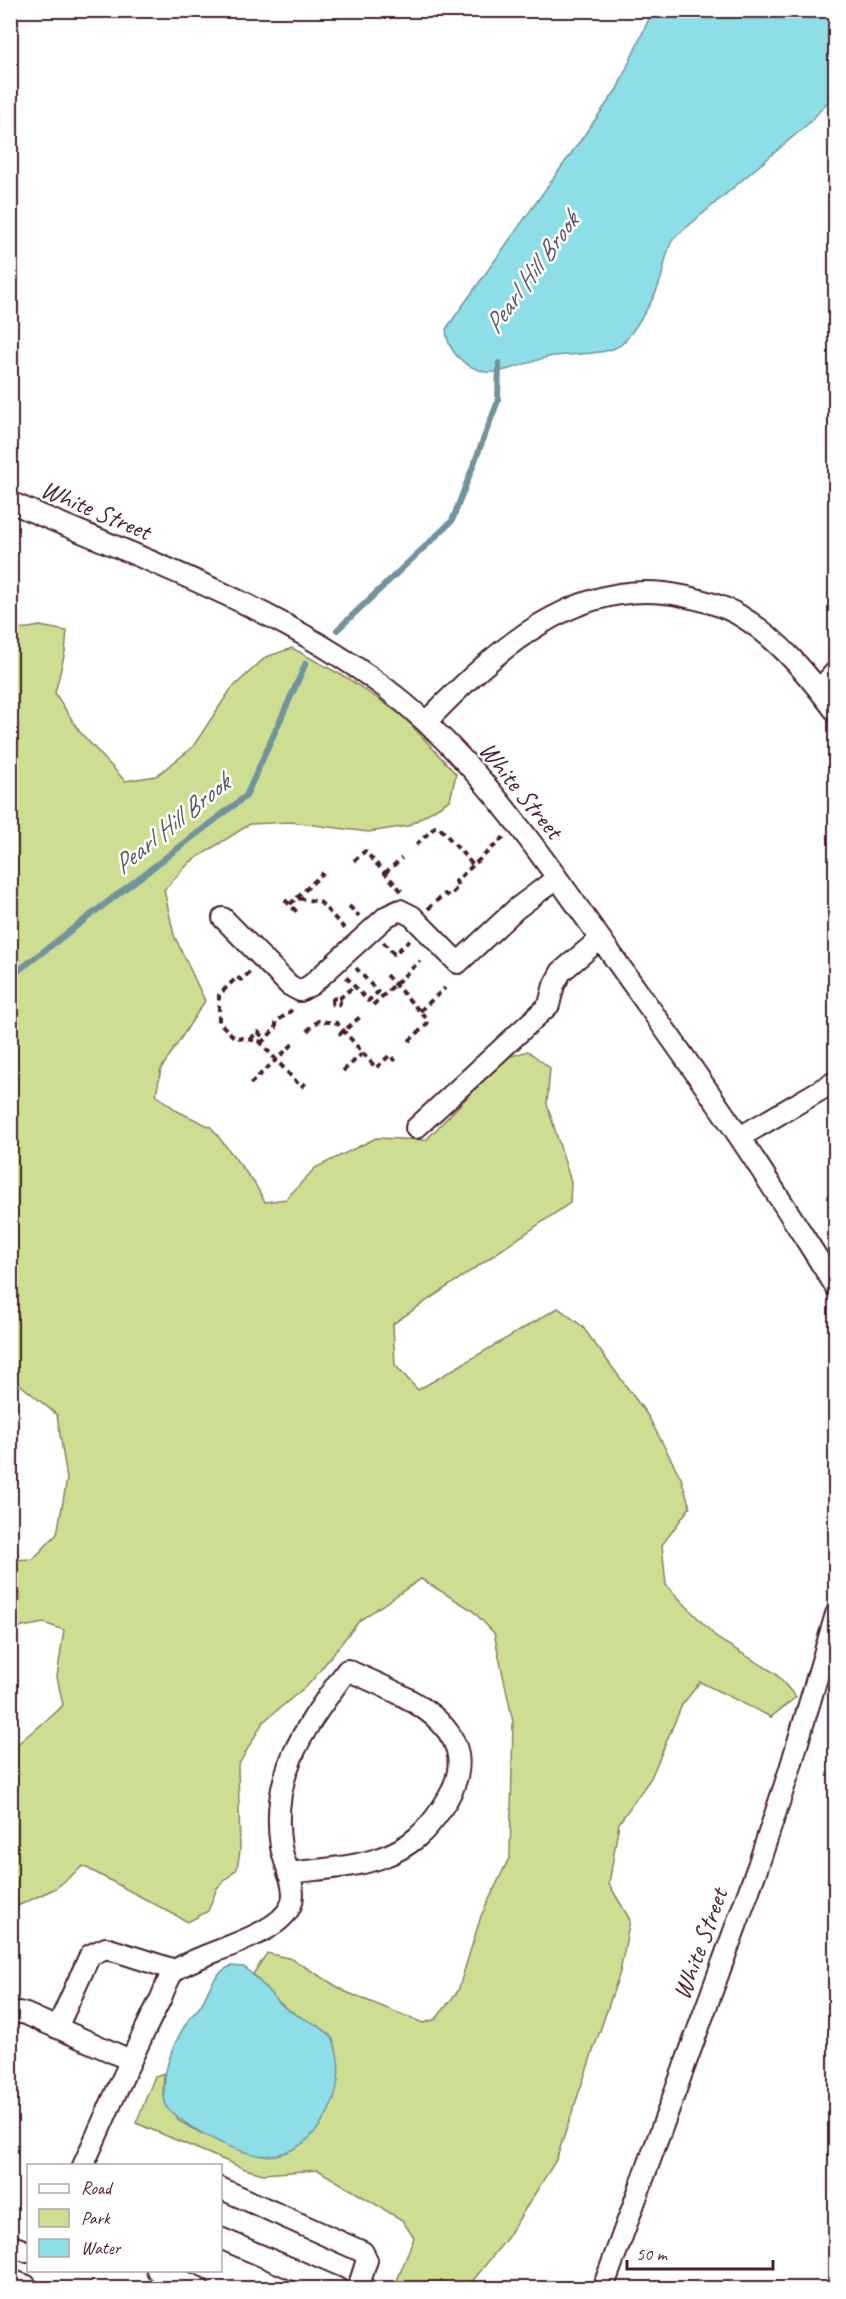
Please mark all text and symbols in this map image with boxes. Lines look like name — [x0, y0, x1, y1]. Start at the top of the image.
water label: Pearl Hill Brook — [476, 202, 589, 340]
street label: White Street — [36, 472, 158, 549]
street label: White Street — [472, 735, 572, 847]
water label: Pearl Hill Brook — [106, 763, 240, 882]
street label: White Street — [665, 1882, 736, 2004]
legend — [27, 2164, 222, 2272]
text: Road — [81, 2177, 114, 2199]
text: Park — [81, 2207, 111, 2229]
scale bar — [627, 2233, 772, 2271]
text: Water — [81, 2237, 122, 2259]
text: 50 m — [636, 2243, 669, 2265]

